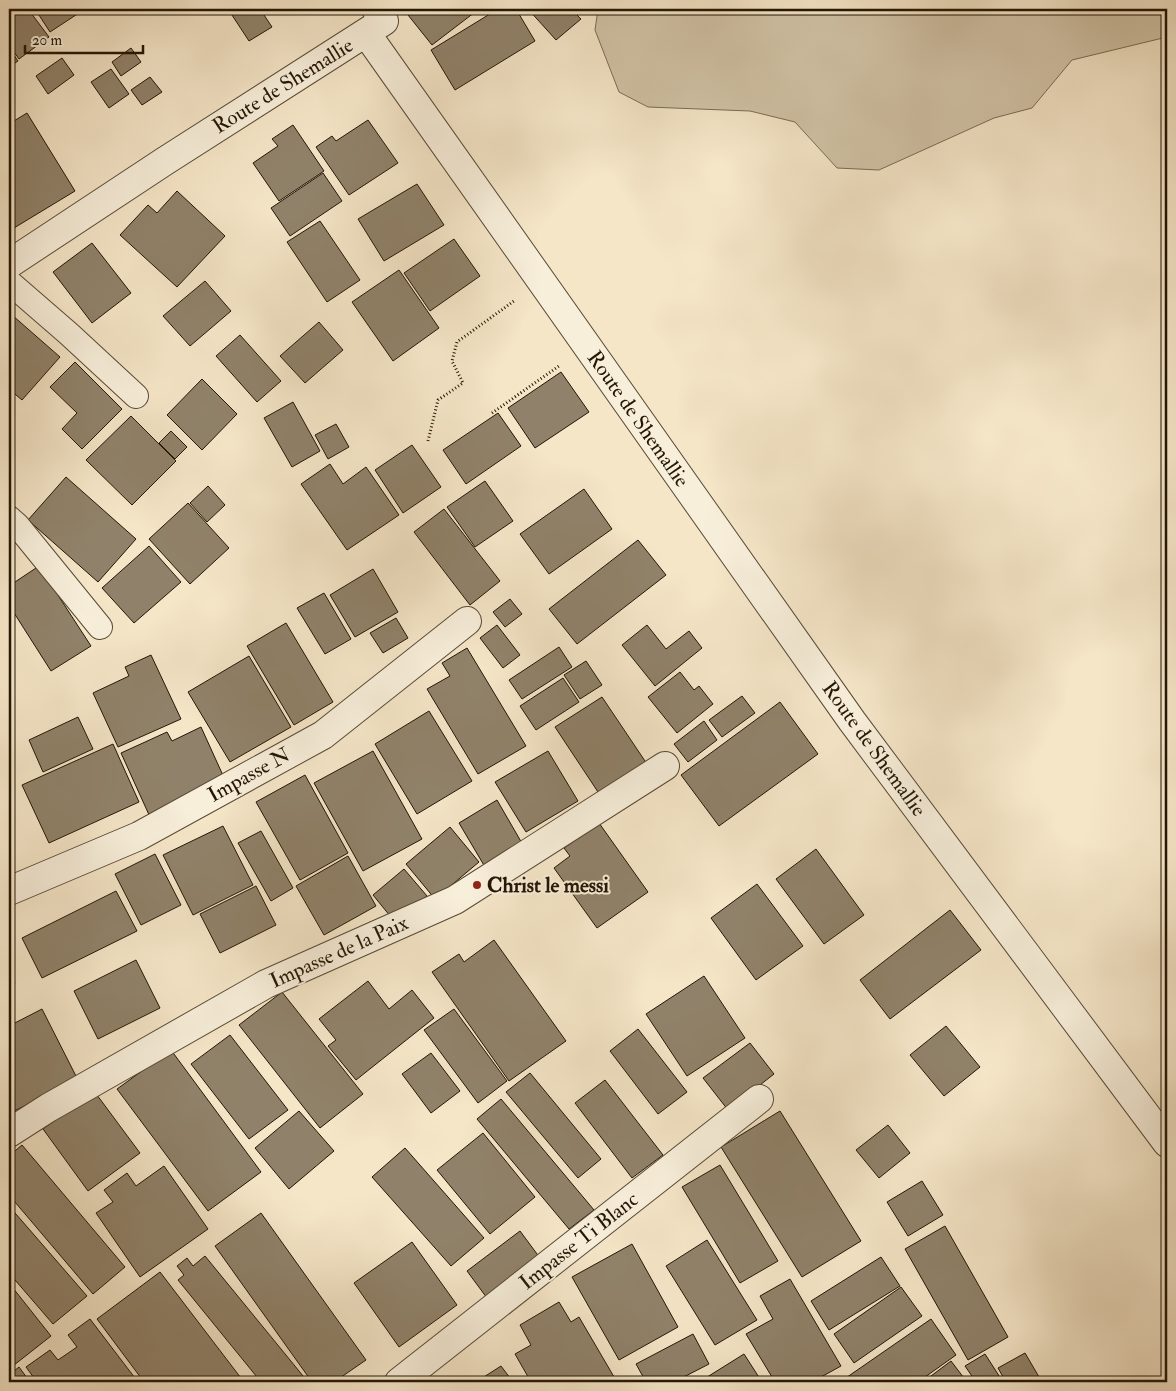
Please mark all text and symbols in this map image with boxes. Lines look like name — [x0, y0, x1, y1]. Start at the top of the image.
scale bar — [25, 22, 142, 54]
text: 20 m — [32, 31, 62, 50]
street label: Route de Shemallie — [208, 32, 358, 140]
street label: Route de Shemallie — [581, 345, 695, 493]
street label: Route de Shemallie — [816, 676, 932, 822]
street label: Impasse N — [203, 741, 295, 809]
place label: Christ le messi — [487, 872, 609, 899]
marker: Christ le messi — [471, 879, 483, 891]
street label: Impasse de la Paix — [266, 909, 413, 995]
street label: Impasse Ti Blanc — [514, 1186, 644, 1296]

